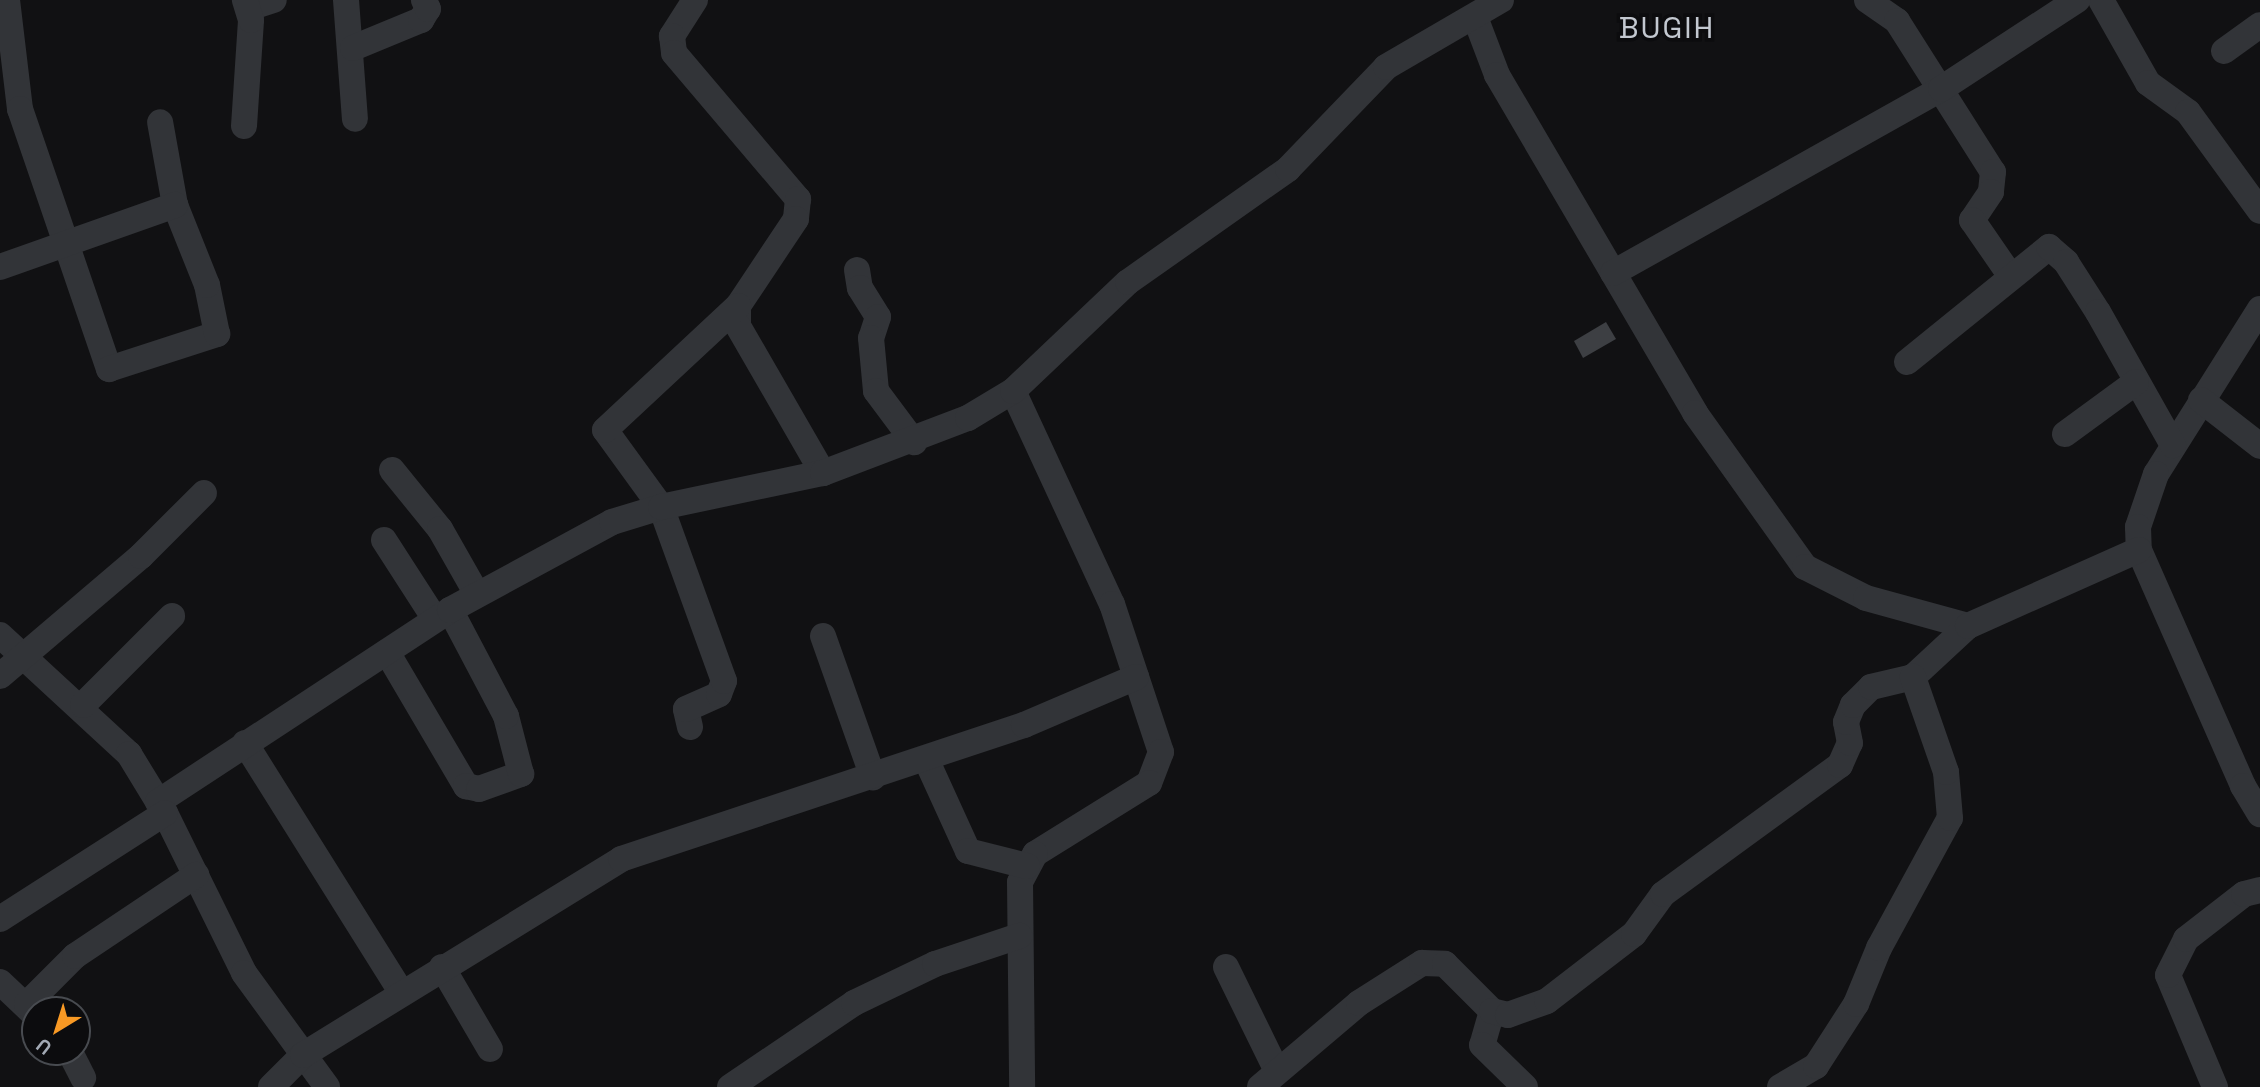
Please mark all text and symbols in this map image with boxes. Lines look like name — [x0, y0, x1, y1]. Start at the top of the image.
district label: BUGIH — [1619, 10, 1715, 46]
north arrow — [21, 996, 91, 1066]
text: U — [31, 1033, 57, 1060]

